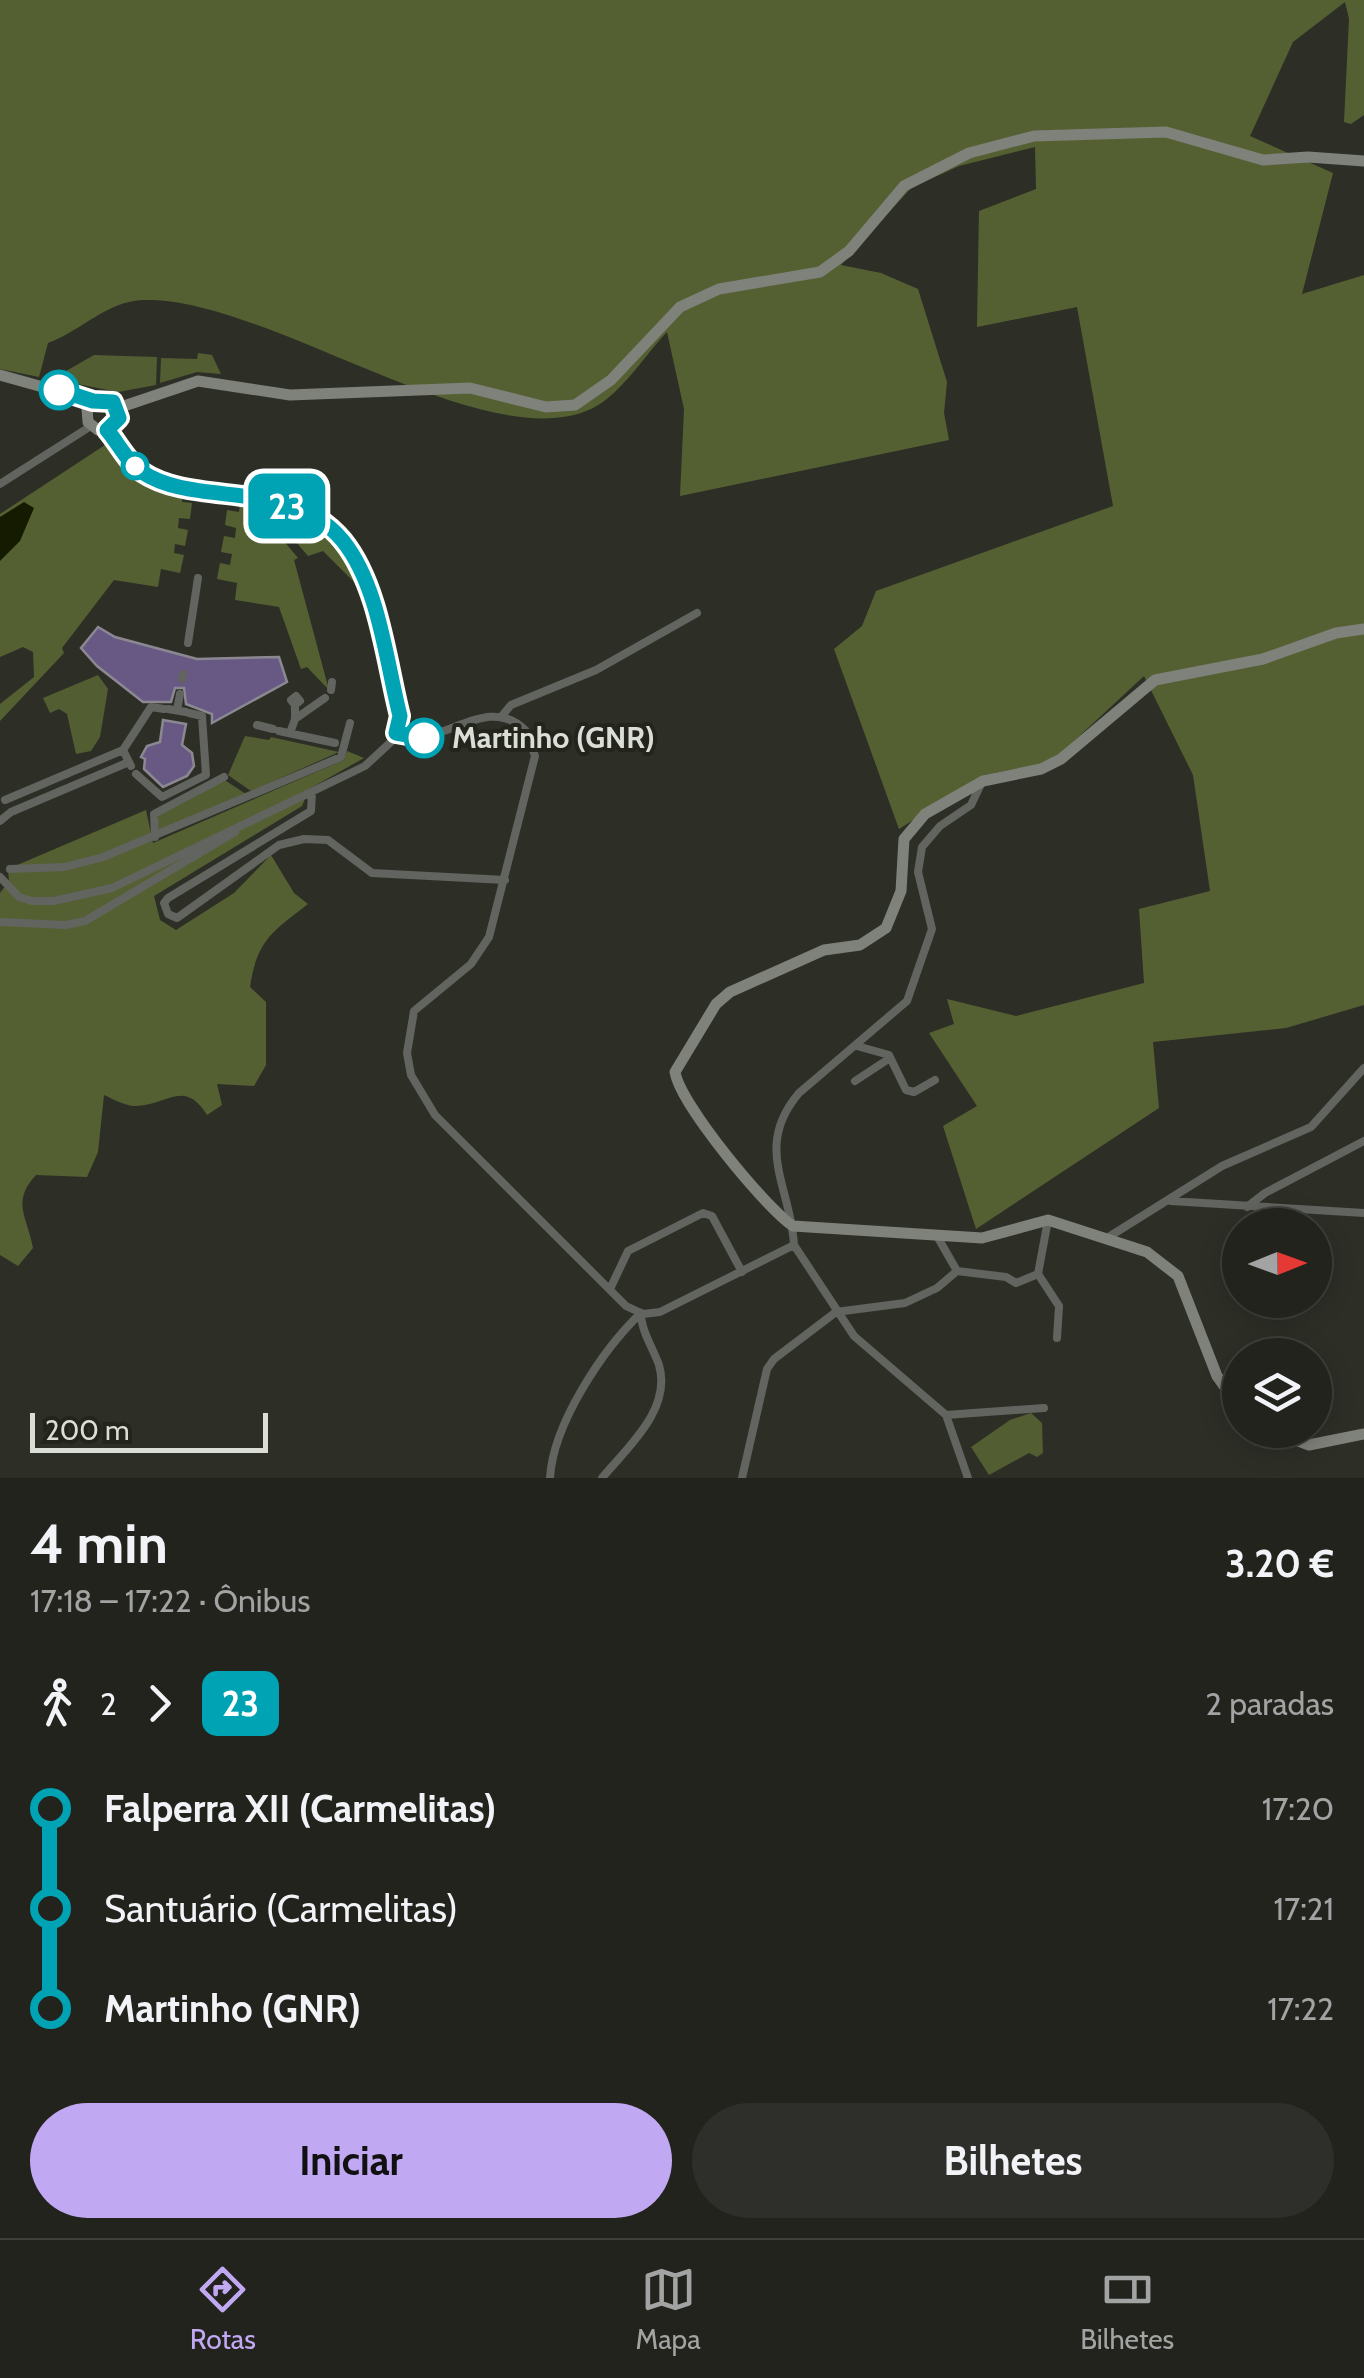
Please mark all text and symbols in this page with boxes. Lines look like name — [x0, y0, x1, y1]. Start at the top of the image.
unlabelled marker — [40, 371, 78, 409]
unlabelled marker — [122, 453, 148, 479]
line badge: 23 — [242, 474, 332, 538]
text: 23 — [268, 485, 306, 528]
marker: Martinho (GNR) — [405, 719, 443, 757]
place label: Martinho (GNR) — [452, 719, 655, 756]
north arrow — [1222, 1208, 1332, 1318]
map controls — [1222, 1208, 1332, 1448]
button: layers — [1222, 1338, 1332, 1448]
scale bar — [30, 1408, 268, 1452]
text: 200 m — [45, 1413, 130, 1447]
text: 4 min — [30, 1510, 168, 1577]
text: 3.20 € — [1225, 1540, 1334, 1587]
text: 17:18 – 17:22 · Ônibus — [30, 1581, 310, 1620]
icon: walk — [30, 1676, 85, 1731]
icon: forward — [132, 1676, 187, 1731]
text: 23 — [222, 1682, 259, 1725]
text: 2 — [100, 1684, 117, 1723]
text: 2 paradas — [1205, 1684, 1334, 1723]
text: Falperra XII (Carmelitas) — [104, 1785, 496, 1832]
text: 17:20 — [1262, 1789, 1334, 1828]
text: Santuário (Carmelitas) — [104, 1885, 458, 1932]
text: 17:21 — [1274, 1889, 1334, 1928]
text: Martinho (GNR) — [104, 1985, 361, 2032]
text: 17:22 — [1267, 1989, 1334, 2028]
button: Iniciar — [30, 2103, 672, 2218]
button: Bilhetes — [692, 2103, 1334, 2218]
tab: Rotas — [190, 2262, 256, 2356]
tab: Mapa — [636, 2262, 701, 2356]
tab: Bilhetes — [1080, 2262, 1174, 2356]

